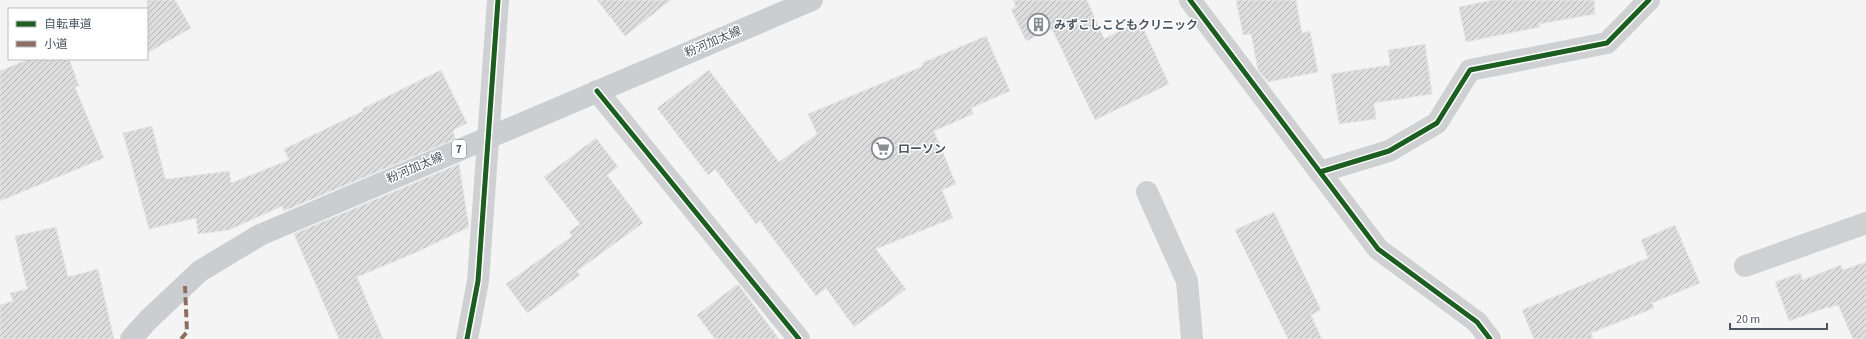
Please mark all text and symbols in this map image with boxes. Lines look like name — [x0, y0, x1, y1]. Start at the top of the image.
legend — [8, 8, 148, 60]
building icon: みずこしこどもクリニック — [1026, 12, 1052, 38]
text: 自転車道 — [44, 16, 92, 33]
place label: みずこしこどもクリニック — [1054, 17, 1198, 34]
street label: 粉河加太線 — [682, 22, 744, 62]
text: 小道 — [44, 36, 68, 53]
supermarket icon: ローソン — [869, 136, 895, 162]
road number: 7 — [452, 140, 466, 158]
place label: ローソン — [898, 141, 946, 158]
street label: 粉河加太線 — [384, 148, 446, 188]
scale bar — [1730, 305, 1827, 331]
text: 20 m — [1736, 311, 1760, 328]

